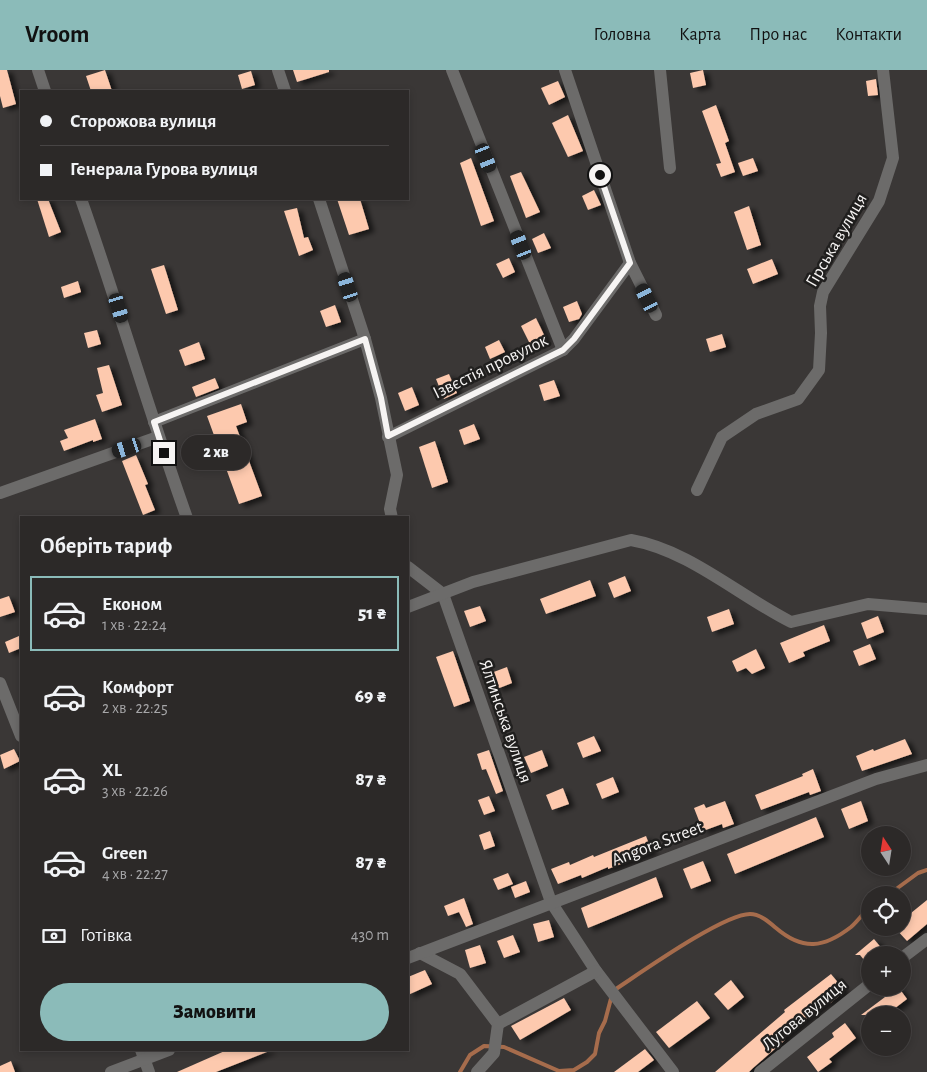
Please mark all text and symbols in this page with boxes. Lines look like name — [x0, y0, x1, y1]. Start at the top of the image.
text: Vroom — [25, 23, 89, 47]
text: Головна — [594, 26, 651, 44]
text: Карта — [679, 26, 721, 44]
text: Про нас — [749, 26, 807, 44]
text: Контакти — [835, 26, 902, 44]
text: Сторожова вулиця — [70, 112, 216, 131]
car — [473, 141, 498, 175]
text: Генерала Гурова вулиця — [70, 160, 258, 179]
route start — [589, 164, 611, 186]
street label: Гірська вулиця — [803, 191, 871, 290]
car — [508, 228, 533, 262]
car — [336, 270, 359, 304]
car — [633, 281, 660, 315]
car — [107, 291, 130, 325]
street label: Ізвєстія провулок — [430, 331, 551, 403]
car — [110, 436, 143, 460]
callout: 2 хв — [182, 436, 252, 470]
route end — [153, 442, 175, 464]
text: 2 хв — [203, 444, 229, 460]
text: Оберіть тариф — [40, 535, 172, 557]
icon: car — [42, 591, 87, 636]
text: Економ — [102, 595, 162, 614]
text: 51 ₴ — [358, 604, 387, 623]
text: 1 хв · 22:24 — [102, 617, 167, 633]
street label: Ялтинська вулиця — [476, 657, 535, 785]
icon: car — [42, 674, 87, 719]
text: Комфорт — [102, 678, 173, 697]
text: 69 ₴ — [355, 687, 387, 706]
text: 2 хв · 22:25 — [102, 700, 168, 716]
icon: car — [42, 757, 87, 802]
text: XL — [102, 761, 122, 780]
text: 87 ₴ — [355, 770, 387, 789]
text: 3 хв · 22:26 — [102, 783, 168, 799]
street label: Angora Street — [609, 818, 706, 870]
north arrow — [861, 826, 911, 876]
map controls — [861, 826, 911, 1056]
icon: car — [42, 840, 87, 885]
text: Green — [102, 844, 148, 863]
text: 87 ₴ — [355, 853, 387, 872]
text: 4 хв · 22:27 — [102, 866, 168, 882]
button: locate — [861, 886, 911, 936]
icon: cash — [40, 922, 68, 950]
text: Готівка — [80, 926, 132, 945]
text: 430 m — [351, 927, 389, 943]
button: + — [861, 946, 911, 996]
street label: Лугова вулиця — [759, 975, 850, 1054]
button: Замовити — [40, 983, 389, 1041]
button: − — [861, 1006, 911, 1056]

